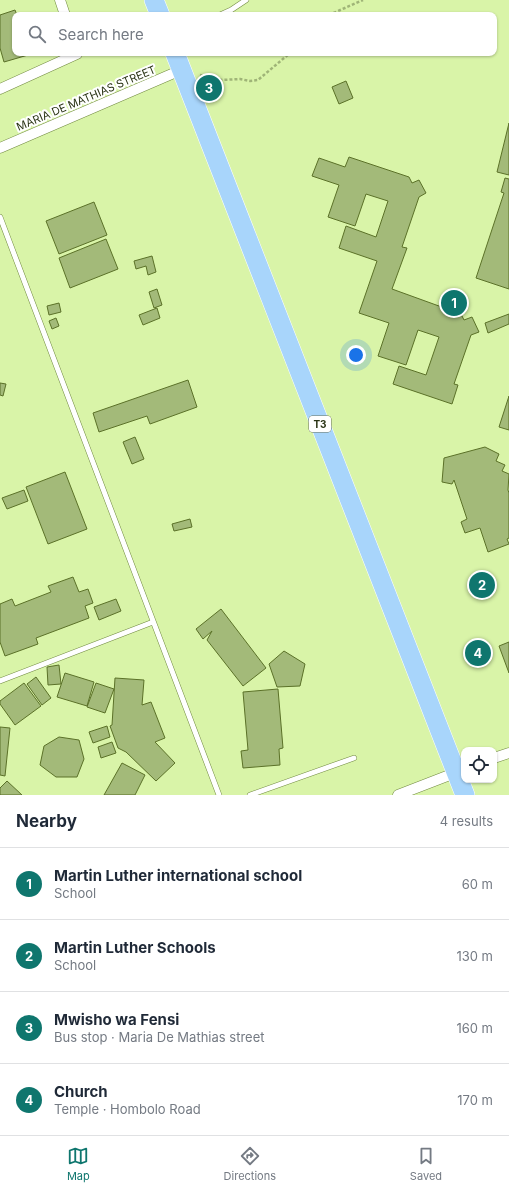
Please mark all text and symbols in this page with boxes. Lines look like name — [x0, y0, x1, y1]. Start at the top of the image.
search box — [12, 12, 497, 56]
icon: search — [26, 23, 48, 45]
text: Search here — [58, 25, 144, 44]
street label: MARIA DE MATHIAS STREET — [14, 62, 158, 134]
pin: 3 — [196, 73, 222, 103]
pin: 1 — [441, 288, 467, 318]
your location — [346, 345, 366, 365]
road number: T3 — [309, 416, 331, 432]
pin: 2 — [469, 570, 495, 600]
pin: 4 — [465, 638, 491, 668]
map controls — [461, 747, 497, 783]
button: locate — [461, 747, 497, 783]
text: Nearby — [16, 811, 77, 831]
text: 4 results — [440, 813, 493, 829]
text: Martin Luther international school — [54, 866, 302, 885]
text: 1 — [26, 876, 32, 892]
text: 60 m — [462, 876, 493, 892]
text: School — [54, 885, 96, 901]
text: Martin Luther Schools — [54, 938, 216, 957]
text: 2 — [25, 948, 33, 964]
text: 130 m — [456, 948, 493, 964]
text: School — [54, 957, 96, 973]
text: Mwisho wa Fensi — [54, 1010, 179, 1029]
text: 3 — [25, 1020, 33, 1036]
text: 160 m — [456, 1020, 493, 1036]
text: Bus stop · Maria De Mathias street — [54, 1029, 265, 1045]
text: Church — [54, 1082, 108, 1101]
text: 4 — [25, 1092, 33, 1108]
text: 170 m — [457, 1092, 493, 1108]
text: Temple · Hombolo Road — [54, 1101, 201, 1117]
tab: Map — [67, 1145, 90, 1183]
tab: Directions — [224, 1145, 276, 1183]
tab: Saved — [410, 1145, 442, 1183]

